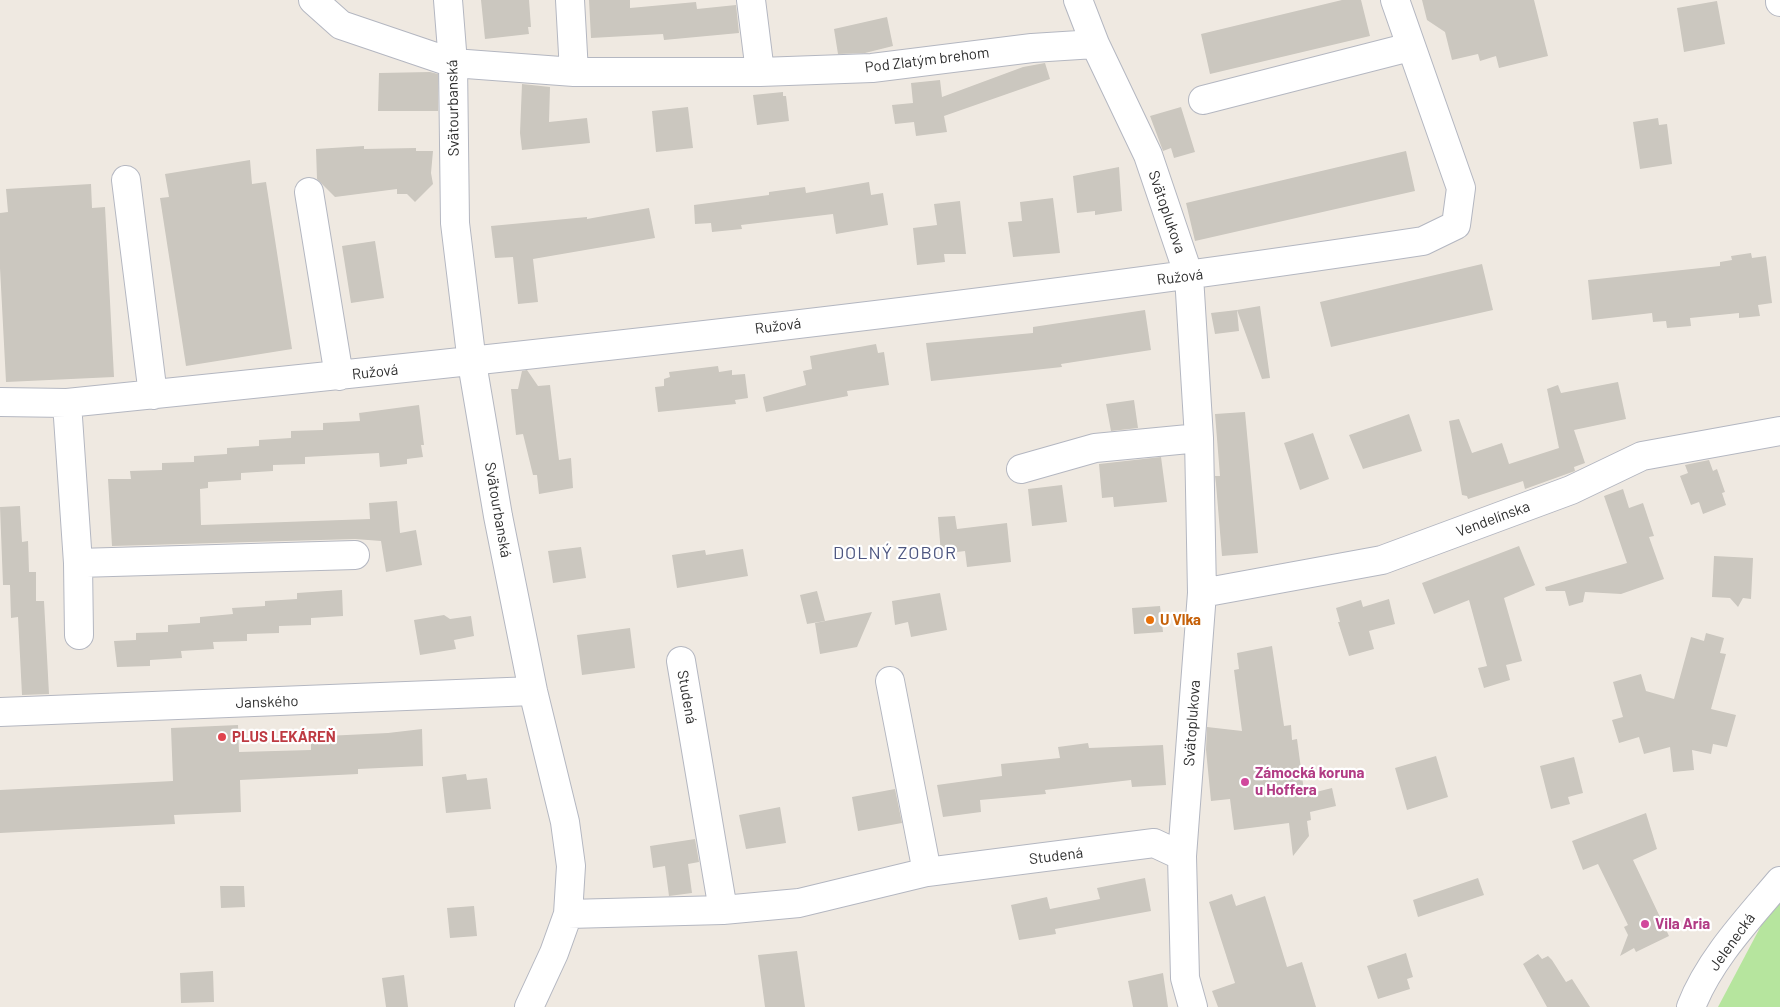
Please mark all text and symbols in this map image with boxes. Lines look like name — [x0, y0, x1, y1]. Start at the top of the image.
street label: Pod Zlatým brehom — [864, 43, 990, 77]
street label: Svätourbanská — [443, 60, 463, 156]
street label: Svätoplukova — [1144, 168, 1190, 256]
street label: Ružová — [1156, 265, 1204, 289]
street label: Ružová — [754, 314, 802, 338]
street label: Ružová — [351, 361, 399, 383]
street label: Svätourbanská — [481, 461, 515, 559]
street label: Vendelínska — [1454, 497, 1532, 541]
district label: DOLNÝ ZOBOR — [832, 542, 958, 564]
place label: U Vlka — [1160, 611, 1201, 629]
marker: U Vlka — [1144, 614, 1156, 626]
street label: Studená — [673, 669, 701, 725]
street label: Svätoplukova — [1180, 679, 1204, 767]
street label: Janského — [235, 692, 299, 712]
place label: PLUS LEKÁREŇ — [232, 728, 336, 746]
marker: PLUS LEKÁREŇ — [216, 731, 228, 743]
place label: Zámocká koruna u Hoffera — [1255, 764, 1364, 799]
marker: Zámocká koruna u Hoffera — [1239, 776, 1251, 788]
street label: Studená — [1028, 844, 1084, 868]
street label: Jelenecká — [1705, 910, 1759, 974]
place label: Vila Aria — [1655, 915, 1710, 933]
marker: Vila Aria — [1639, 918, 1651, 930]

